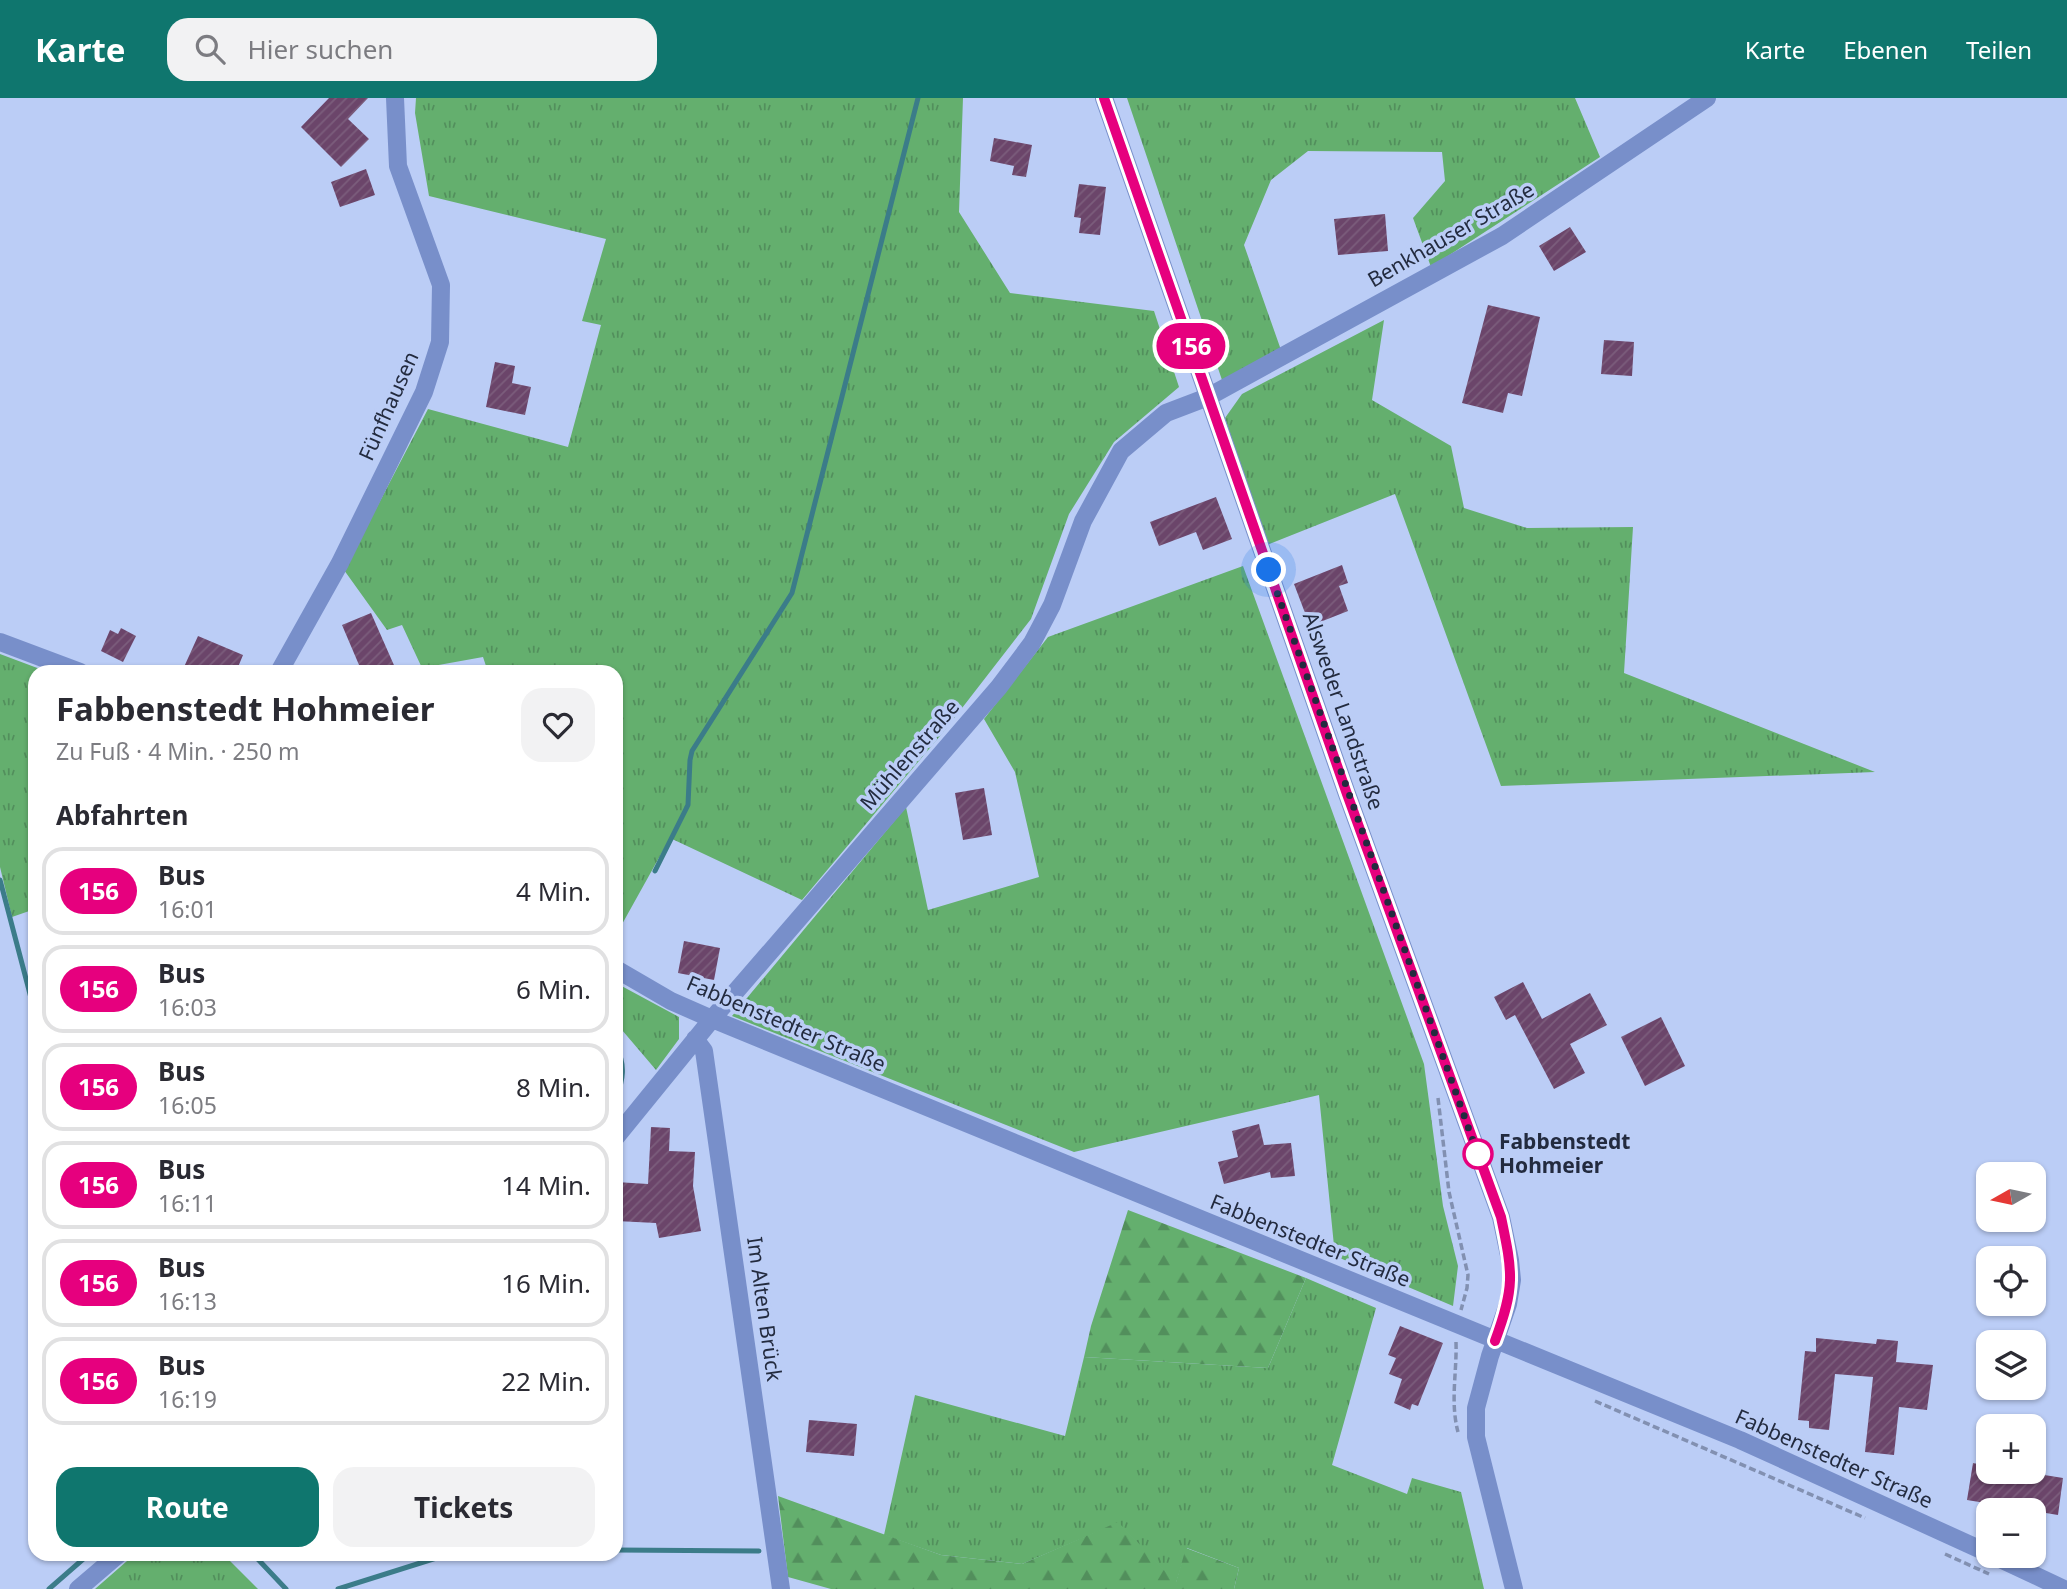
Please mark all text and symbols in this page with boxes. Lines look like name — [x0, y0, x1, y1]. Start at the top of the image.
search box — [167, 18, 657, 81]
text: Karte — [35, 27, 125, 72]
icon: search — [191, 30, 229, 68]
text: Hier suchen — [247, 31, 393, 67]
text: Karte — [1745, 33, 1805, 66]
text: Ebenen — [1843, 33, 1928, 66]
text: Teilen — [1966, 33, 2032, 66]
street label: Benkhauser Straße — [1362, 175, 1539, 293]
line badge: 156 — [1151, 323, 1231, 369]
text: 156 — [1170, 329, 1212, 362]
street label: Fünfhausen — [352, 347, 425, 465]
your location — [1251, 552, 1286, 587]
street label: Alsweder Landstraße — [1297, 608, 1391, 813]
text: Fabbenstedt Hohmeier — [56, 686, 435, 731]
button: heart — [521, 688, 595, 762]
street label: Mühlenstraße — [853, 693, 965, 816]
text: Zu Fuß · 4 Min. · 250 m — [56, 735, 300, 767]
text: Abfahrten — [56, 797, 188, 833]
text: Bus — [158, 857, 205, 893]
text: 4 Min. — [516, 873, 591, 909]
text: 156 — [78, 874, 119, 907]
text: 16:01 — [158, 893, 217, 925]
text: Bus — [158, 955, 205, 991]
street label: Fabbenstedter Straße — [683, 968, 890, 1078]
text: 6 Min. — [516, 971, 591, 1007]
text: 156 — [78, 972, 119, 1005]
text: 16:03 — [158, 991, 217, 1023]
text: Bus — [158, 1053, 205, 1089]
text: 8 Min. — [516, 1069, 591, 1105]
text: 156 — [78, 1070, 119, 1103]
text: 16:05 — [158, 1089, 217, 1121]
place label: Fabbenstedt Hohmeier — [1499, 1127, 1630, 1179]
marker: Fabbenstedt Hohmeier — [1463, 1139, 1493, 1169]
text: Bus — [158, 1151, 205, 1187]
north arrow — [1976, 1162, 2046, 1232]
map controls — [1976, 1162, 2046, 1568]
text: 14 Min. — [501, 1167, 591, 1203]
text: 156 — [78, 1168, 119, 1201]
text: 16:11 — [158, 1187, 217, 1219]
street label: Fabbenstedter Straße — [1206, 1187, 1415, 1293]
street label: Im Alten Brück — [741, 1235, 789, 1384]
button: locate — [1976, 1246, 2046, 1316]
text: Bus — [158, 1249, 205, 1285]
text: 16 Min. — [501, 1265, 591, 1301]
text: 156 — [78, 1266, 119, 1299]
text: 16:13 — [158, 1285, 217, 1317]
button: layers — [1976, 1330, 2046, 1400]
text: Bus — [158, 1347, 205, 1383]
text: 22 Min. — [501, 1363, 591, 1399]
text: 156 — [78, 1364, 119, 1397]
text: 16:19 — [158, 1383, 217, 1415]
street label: Fabbenstedter Straße — [1731, 1402, 1938, 1514]
button: + — [1976, 1414, 2046, 1484]
button: Route — [56, 1467, 319, 1547]
button: Tickets — [333, 1467, 595, 1547]
button: − — [1976, 1498, 2046, 1568]

